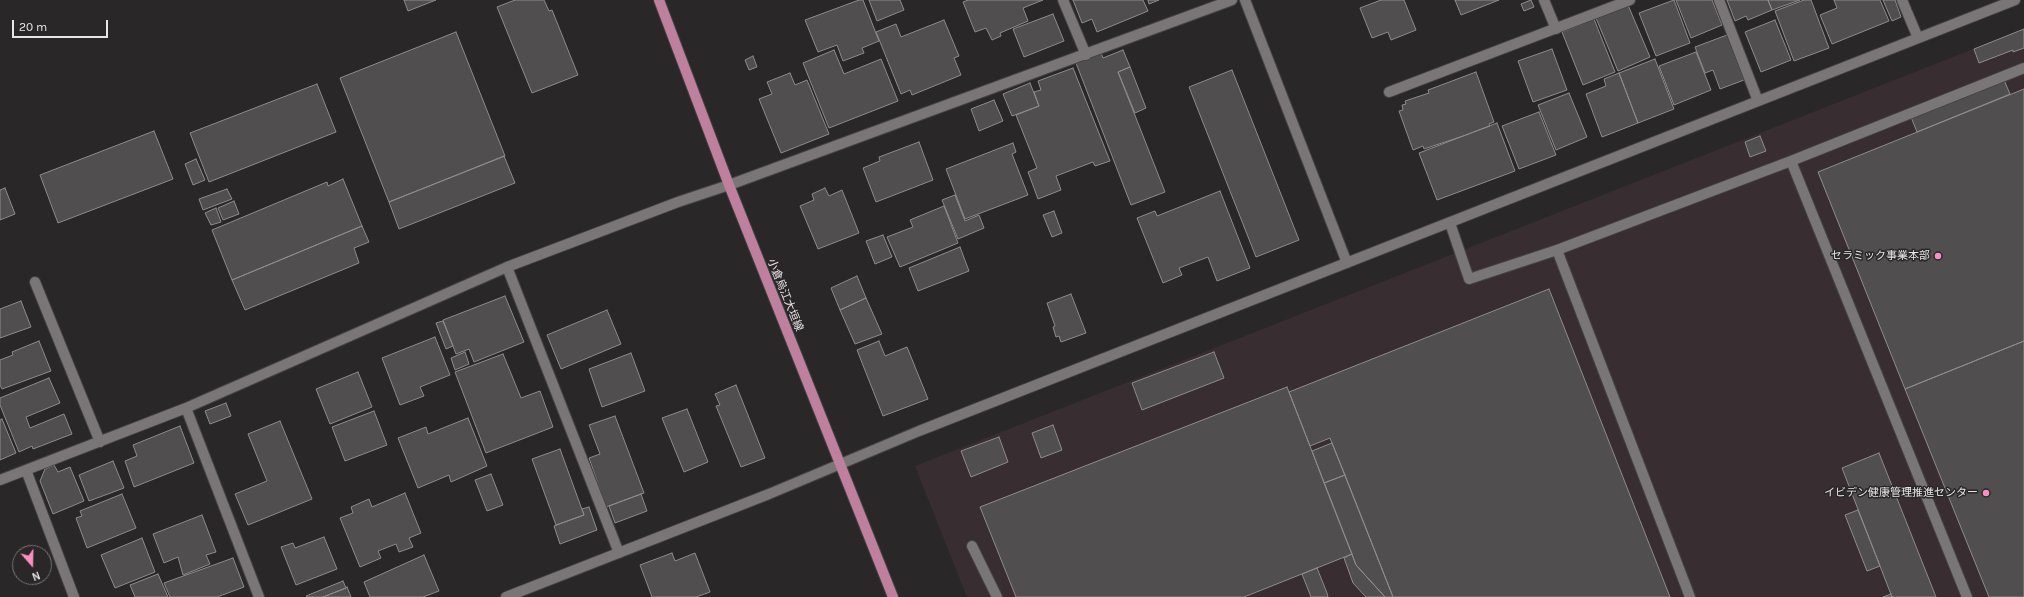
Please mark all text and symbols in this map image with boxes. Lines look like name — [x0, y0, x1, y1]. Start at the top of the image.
scale bar — [14, 12, 110, 38]
text: 20 m — [19, 20, 47, 34]
place label: セラミック事業本部 — [1831, 249, 1930, 263]
marker: セラミック事業本部 — [1933, 251, 1943, 261]
street label: 小倉烏江大垣線 — [764, 257, 806, 333]
place label: イビデン健康管理推進センター — [1824, 486, 1978, 500]
marker: イビデン健康管理推進センター — [1981, 488, 1991, 498]
north arrow — [12, 545, 52, 585]
text: N — [30, 568, 42, 583]

